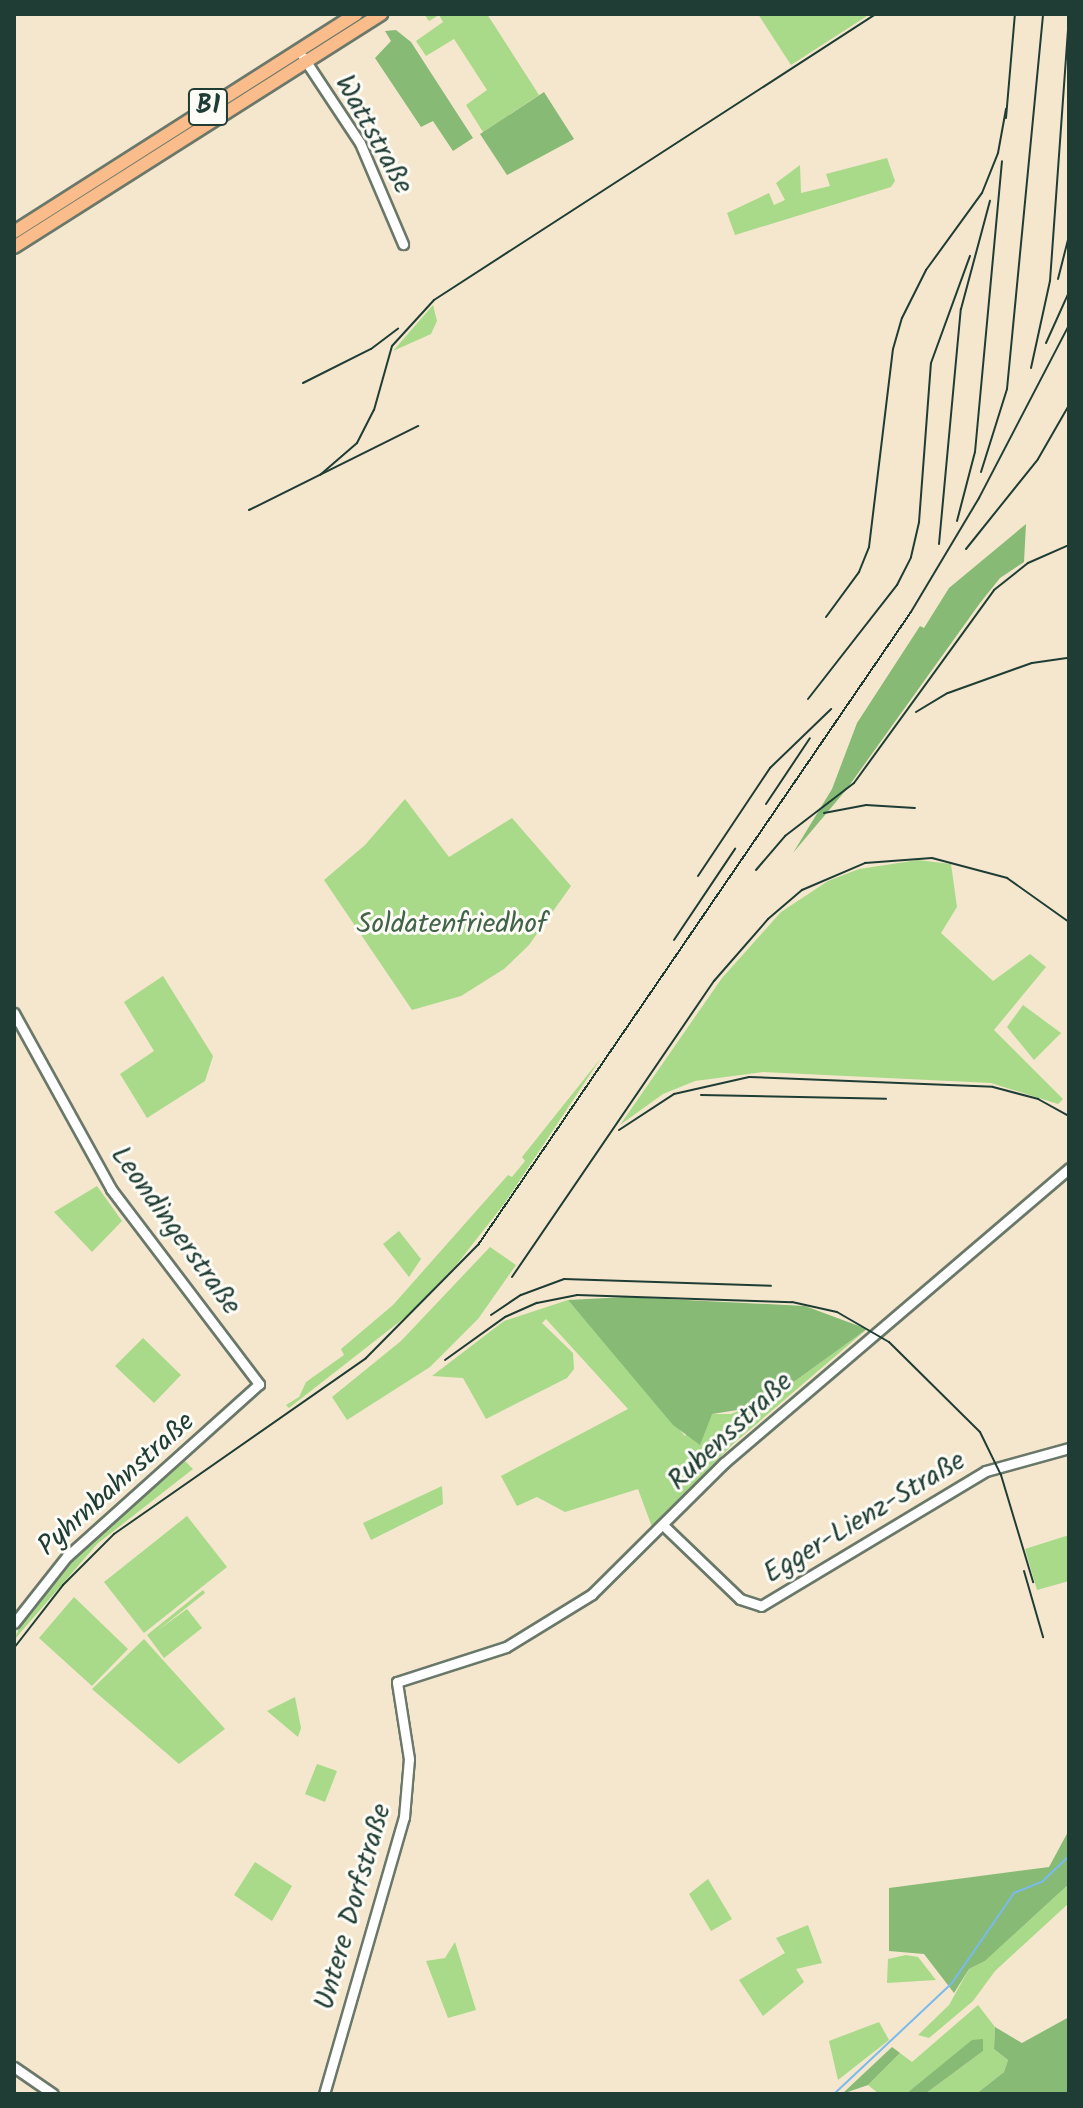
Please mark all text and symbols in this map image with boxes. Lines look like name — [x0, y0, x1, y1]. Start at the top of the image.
street label: Wattstraße — [327, 70, 419, 200]
road number: B1 — [186, 85, 230, 129]
park label: Soldatenfriedhof — [356, 908, 548, 942]
street label: Leondingerstraße — [103, 1140, 247, 1322]
street label: Rubensstraße — [662, 1366, 800, 1498]
street label: Pyhrnbahnstraße — [32, 1406, 202, 1564]
street label: Egger-Lienz-Straße — [758, 1445, 972, 1591]
street label: Untere Dorfstraße — [309, 1800, 399, 2014]

